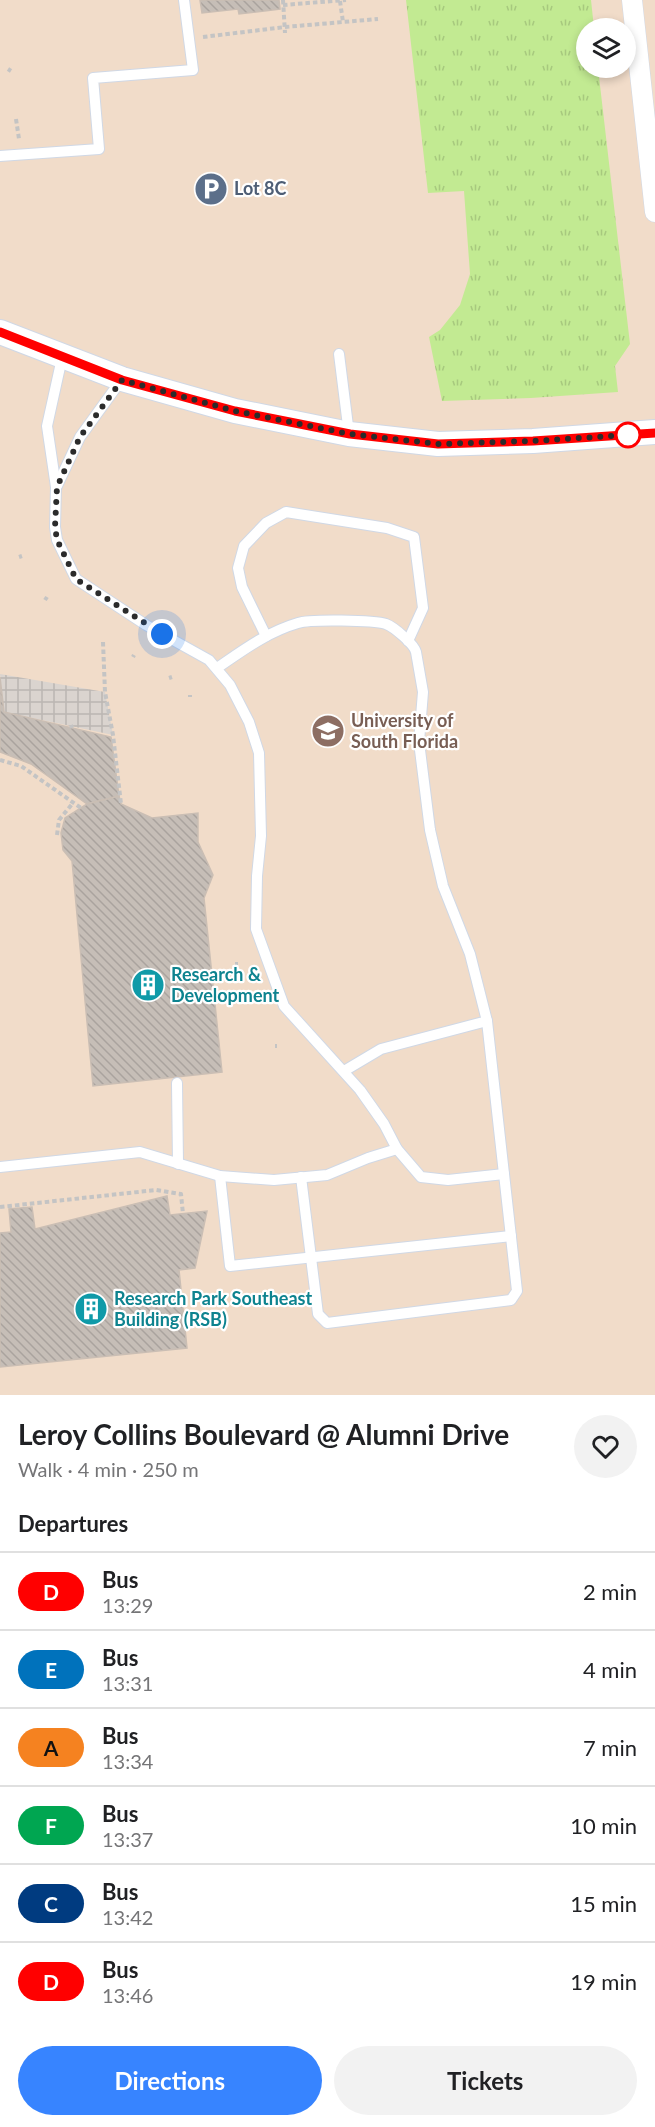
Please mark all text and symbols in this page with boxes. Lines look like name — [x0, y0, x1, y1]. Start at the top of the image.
map controls — [576, 18, 636, 78]
button: layers — [576, 18, 636, 78]
parking icon: Lot 8C — [193, 171, 229, 207]
place label: Lot 8C — [234, 177, 287, 199]
unlabelled marker — [615, 422, 641, 448]
your location — [147, 619, 177, 649]
place label: University of South Florida — [351, 709, 458, 752]
school or university icon: University of South Florida — [310, 713, 346, 749]
place label: Research & Development — [171, 963, 280, 1006]
building icon: Research & Development — [130, 967, 166, 1003]
place label: Research Park Southeast Building (RSB) — [114, 1287, 312, 1330]
building icon: Research Park Southeast Building (RSB) — [73, 1291, 109, 1327]
button: heart — [574, 1415, 637, 1478]
text: Leroy Collins Boulevard @ Alumni Drive — [18, 1417, 509, 1451]
text: Walk · 4 min · 250 m — [18, 1457, 199, 1481]
text: Departures — [18, 1510, 128, 1537]
text: Bus — [102, 1566, 138, 1593]
text: 2 min — [583, 1578, 637, 1605]
text: D — [43, 1579, 59, 1604]
text: 13:29 — [102, 1593, 153, 1617]
text: Bus — [102, 1644, 138, 1671]
text: 4 min — [583, 1656, 637, 1683]
text: E — [45, 1657, 57, 1682]
text: 13:31 — [102, 1671, 153, 1695]
text: Bus — [102, 1722, 138, 1749]
text: 7 min — [583, 1734, 637, 1761]
text: A — [44, 1735, 58, 1760]
text: 13:34 — [102, 1749, 153, 1773]
text: Bus — [102, 1800, 138, 1827]
text: 10 min — [570, 1812, 637, 1839]
text: F — [45, 1813, 57, 1838]
text: 13:37 — [102, 1827, 153, 1851]
text: Bus — [102, 1878, 138, 1905]
text: 15 min — [570, 1890, 637, 1917]
text: C — [44, 1891, 58, 1916]
text: 13:42 — [102, 1905, 153, 1929]
text: Bus — [102, 1956, 138, 1983]
text: 19 min — [570, 1968, 637, 1995]
text: D — [43, 1969, 59, 1994]
text: 13:46 — [102, 1983, 153, 2007]
button: Directions — [18, 2046, 322, 2115]
button: Tickets — [334, 2046, 637, 2115]

